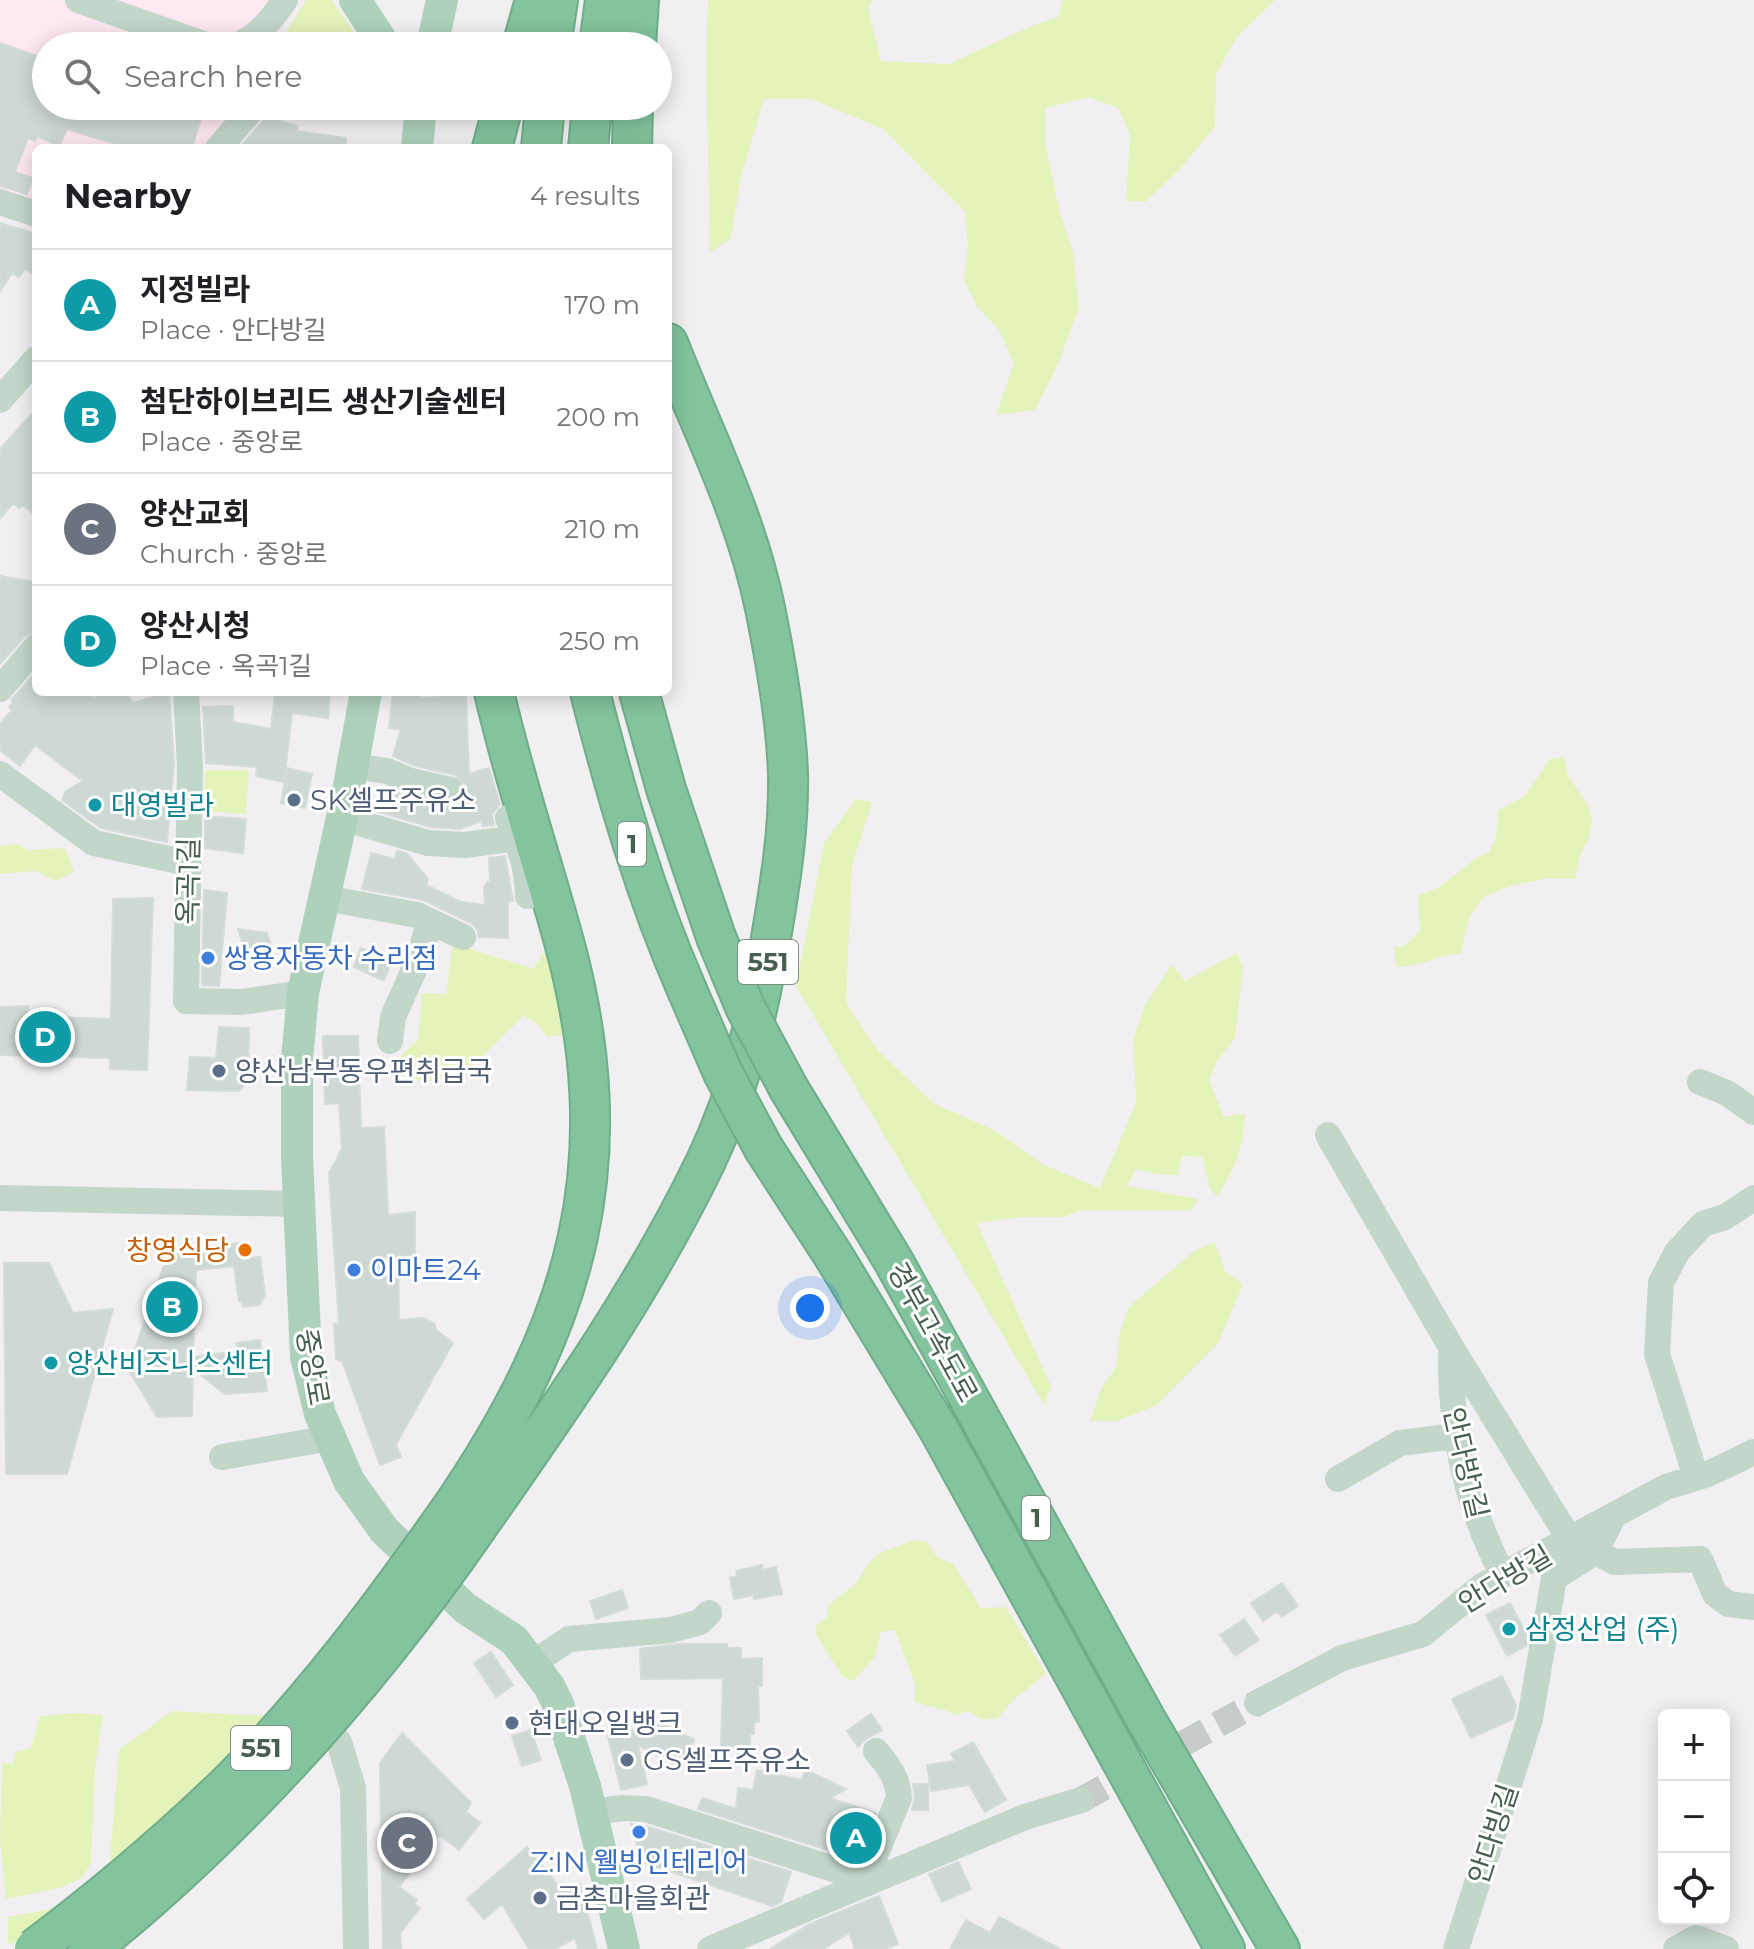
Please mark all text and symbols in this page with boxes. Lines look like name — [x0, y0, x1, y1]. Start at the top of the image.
search box — [32, 32, 672, 120]
icon: search — [60, 54, 104, 98]
text: Search here — [124, 58, 302, 95]
text: Nearby — [64, 175, 191, 217]
text: 4 results — [530, 180, 640, 212]
text: 지정빌라 — [140, 271, 250, 308]
text: A — [80, 289, 100, 321]
text: 170 m — [564, 289, 640, 321]
text: Place · 안다방길 — [140, 314, 327, 346]
text: 첨단하이브리드 생산기술센터 — [140, 383, 507, 420]
text: B — [80, 401, 100, 433]
text: 200 m — [556, 401, 640, 433]
text: Place · 중앙로 — [140, 426, 303, 458]
text: 양산교회 — [140, 495, 250, 532]
text: C — [81, 513, 99, 545]
text: 210 m — [564, 513, 640, 545]
text: Church · 중앙로 — [140, 538, 328, 570]
text: 양산시청 — [140, 607, 250, 644]
text: D — [79, 625, 101, 657]
text: 250 m — [559, 625, 640, 657]
text: Place · 옥곡1길 — [140, 650, 312, 682]
place label: SK셀프주유소 — [310, 783, 476, 817]
place label: 대영빌라 — [111, 788, 214, 822]
marker: SK셀프주유소 — [285, 791, 303, 809]
marker: 대영빌라 — [86, 796, 104, 814]
road number: 1 — [618, 822, 646, 866]
street label: 옥곡1길 — [170, 837, 206, 925]
road number: 551 — [738, 940, 798, 984]
place label: 쌍용자동차 수리점 — [224, 941, 437, 975]
marker: 쌍용자동차 수리점 — [199, 949, 217, 967]
pin: D — [19, 1007, 71, 1067]
place label: 양산남부동우편취급국 — [235, 1054, 493, 1088]
marker: 양산남부동우편취급국 — [210, 1062, 228, 1080]
place label: 창영식당 — [126, 1233, 229, 1267]
marker: 창영식당 — [236, 1241, 254, 1259]
place label: 이마트24 — [370, 1253, 482, 1287]
street label: 경부고속도로 — [881, 1256, 985, 1408]
marker: 이마트24 — [345, 1261, 363, 1279]
pin: B — [146, 1277, 198, 1337]
your location — [790, 1288, 830, 1328]
street label: 중앙로 — [290, 1326, 336, 1408]
place label: 양산비즈니스센터 — [67, 1346, 273, 1380]
marker: 양산비즈니스센터 — [42, 1354, 60, 1372]
street label: 안다방1길 — [1437, 1404, 1495, 1522]
road number: 1 — [1022, 1496, 1050, 1540]
street label: 안다방길 — [1452, 1538, 1558, 1620]
place label: 삼정산업 (주) — [1525, 1612, 1680, 1646]
marker: 삼정산업 (주) — [1500, 1620, 1518, 1638]
place label: 현대오일뱅크 — [528, 1706, 683, 1740]
map controls — [1658, 1709, 1730, 1925]
button: + — [1658, 1709, 1730, 1781]
marker: 현대오일뱅크 — [503, 1714, 521, 1732]
road number: 551 — [231, 1726, 291, 1770]
place label: GS셀프주유소 — [643, 1743, 811, 1777]
marker: GS셀프주유소 — [618, 1751, 636, 1769]
street label: 안다빙길 — [1461, 1780, 1525, 1888]
button: − — [1658, 1781, 1730, 1853]
pin: A — [830, 1808, 882, 1868]
pin: C — [381, 1813, 433, 1873]
marker: Z:IN 웰빙인테리어 — [630, 1823, 648, 1841]
place label: Z:IN 웰빙인테리어 — [530, 1845, 748, 1879]
button: locate — [1658, 1853, 1730, 1925]
place label: 금촌마을회관 — [556, 1881, 711, 1915]
marker: 금촌마을회관 — [531, 1889, 549, 1907]

